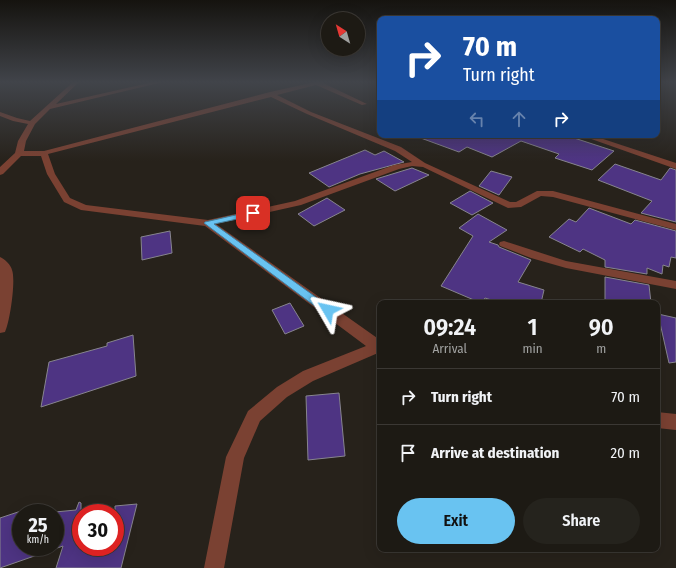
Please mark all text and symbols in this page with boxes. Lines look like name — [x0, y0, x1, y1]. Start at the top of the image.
north arrow — [321, 12, 365, 56]
map controls — [321, 12, 365, 56]
text: 70 m — [463, 30, 517, 63]
icon: right — [397, 32, 449, 84]
text: Turn right — [463, 64, 535, 86]
icon: left — [466, 108, 488, 130]
icon: ahead — [508, 108, 530, 130]
icon: right — [550, 108, 572, 130]
pin — [236, 196, 270, 230]
icon: arrive — [242, 202, 264, 224]
position arrow — [307, 289, 349, 331]
text: 09:24 — [423, 313, 476, 341]
text: 1 — [527, 313, 537, 341]
text: 90 — [589, 313, 614, 341]
text: Arrival — [432, 341, 467, 356]
text: min — [522, 341, 543, 356]
text: m — [596, 341, 606, 356]
icon: right — [397, 386, 419, 408]
text: Turn right — [431, 388, 492, 406]
text: 70 m — [611, 388, 640, 406]
icon: arrive — [397, 442, 419, 464]
text: Arrive at destination — [431, 444, 559, 462]
text: 20 m — [611, 444, 640, 462]
button: Exit — [397, 498, 515, 544]
button: Share — [523, 498, 640, 544]
speed limit sign: 30 — [72, 504, 124, 556]
text: 25 — [28, 513, 48, 537]
text: km/h — [27, 534, 49, 546]

